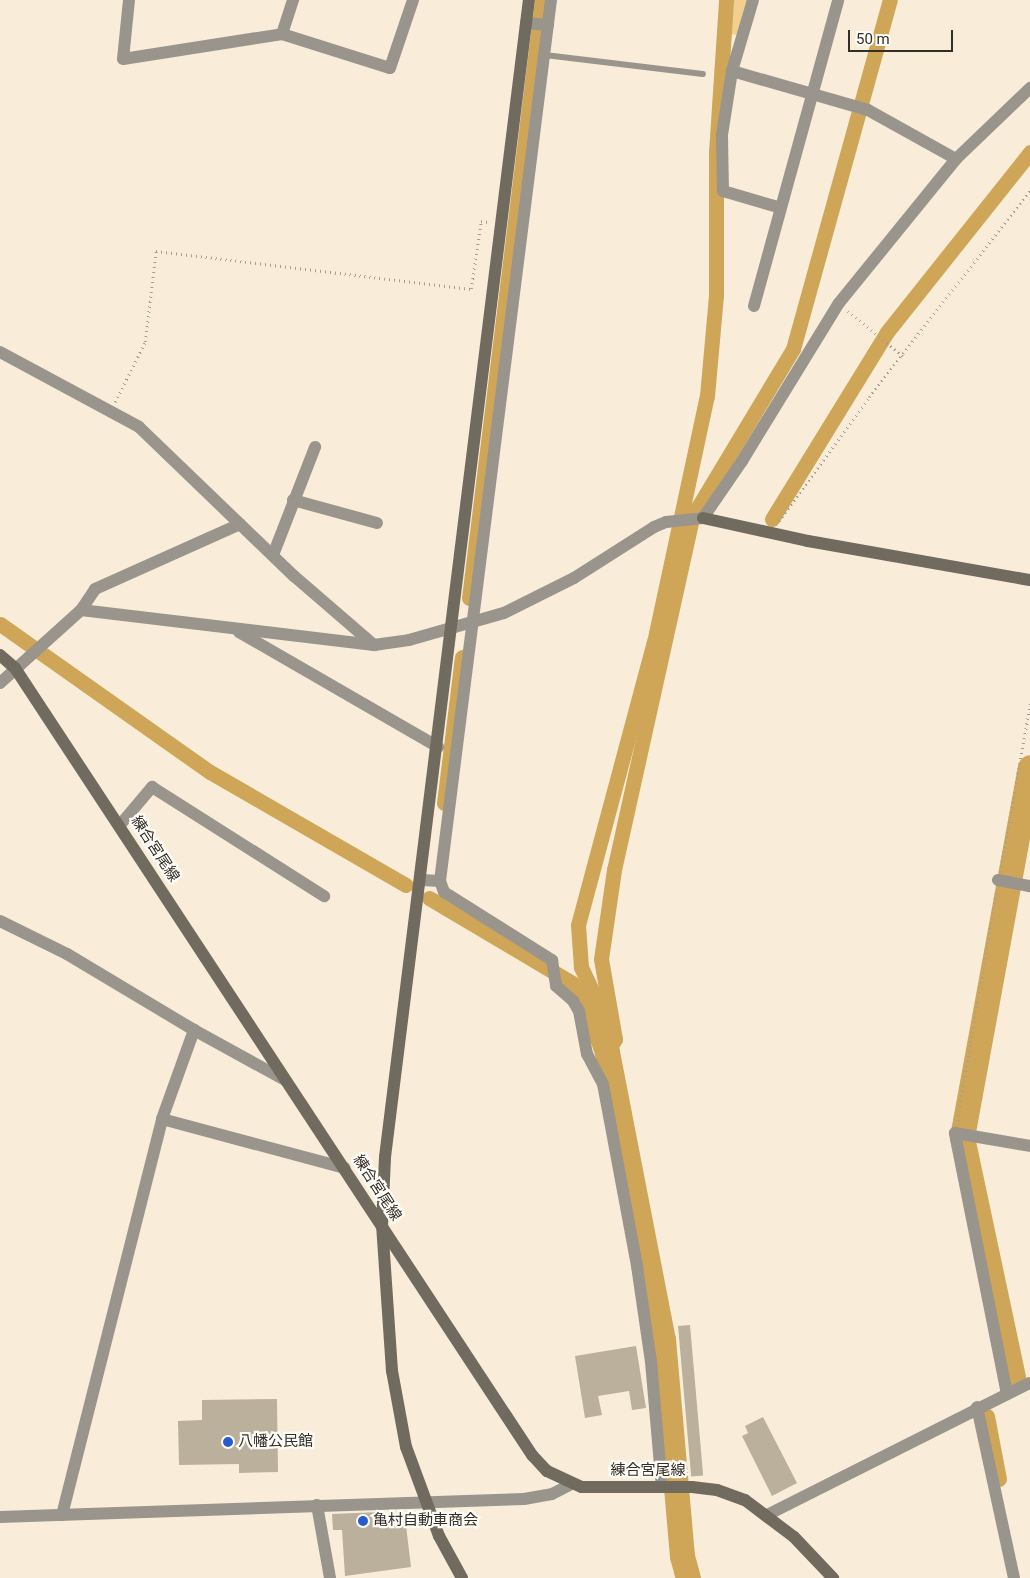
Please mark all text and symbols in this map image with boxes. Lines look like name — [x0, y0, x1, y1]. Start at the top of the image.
scale bar — [850, 20, 955, 52]
text: 50 m — [856, 30, 890, 48]
street label: 練合宮尾線 — [127, 813, 183, 885]
street label: 練合宮尾線 — [349, 1152, 405, 1224]
place label: 八幡公民館 — [238, 1433, 313, 1451]
marker: 八幡公民館 — [222, 1436, 234, 1448]
street label: 練合宮尾線 — [611, 1462, 685, 1480]
place label: 亀村自動車商会 — [373, 1512, 478, 1530]
marker: 亀村自動車商会 — [357, 1515, 369, 1527]

